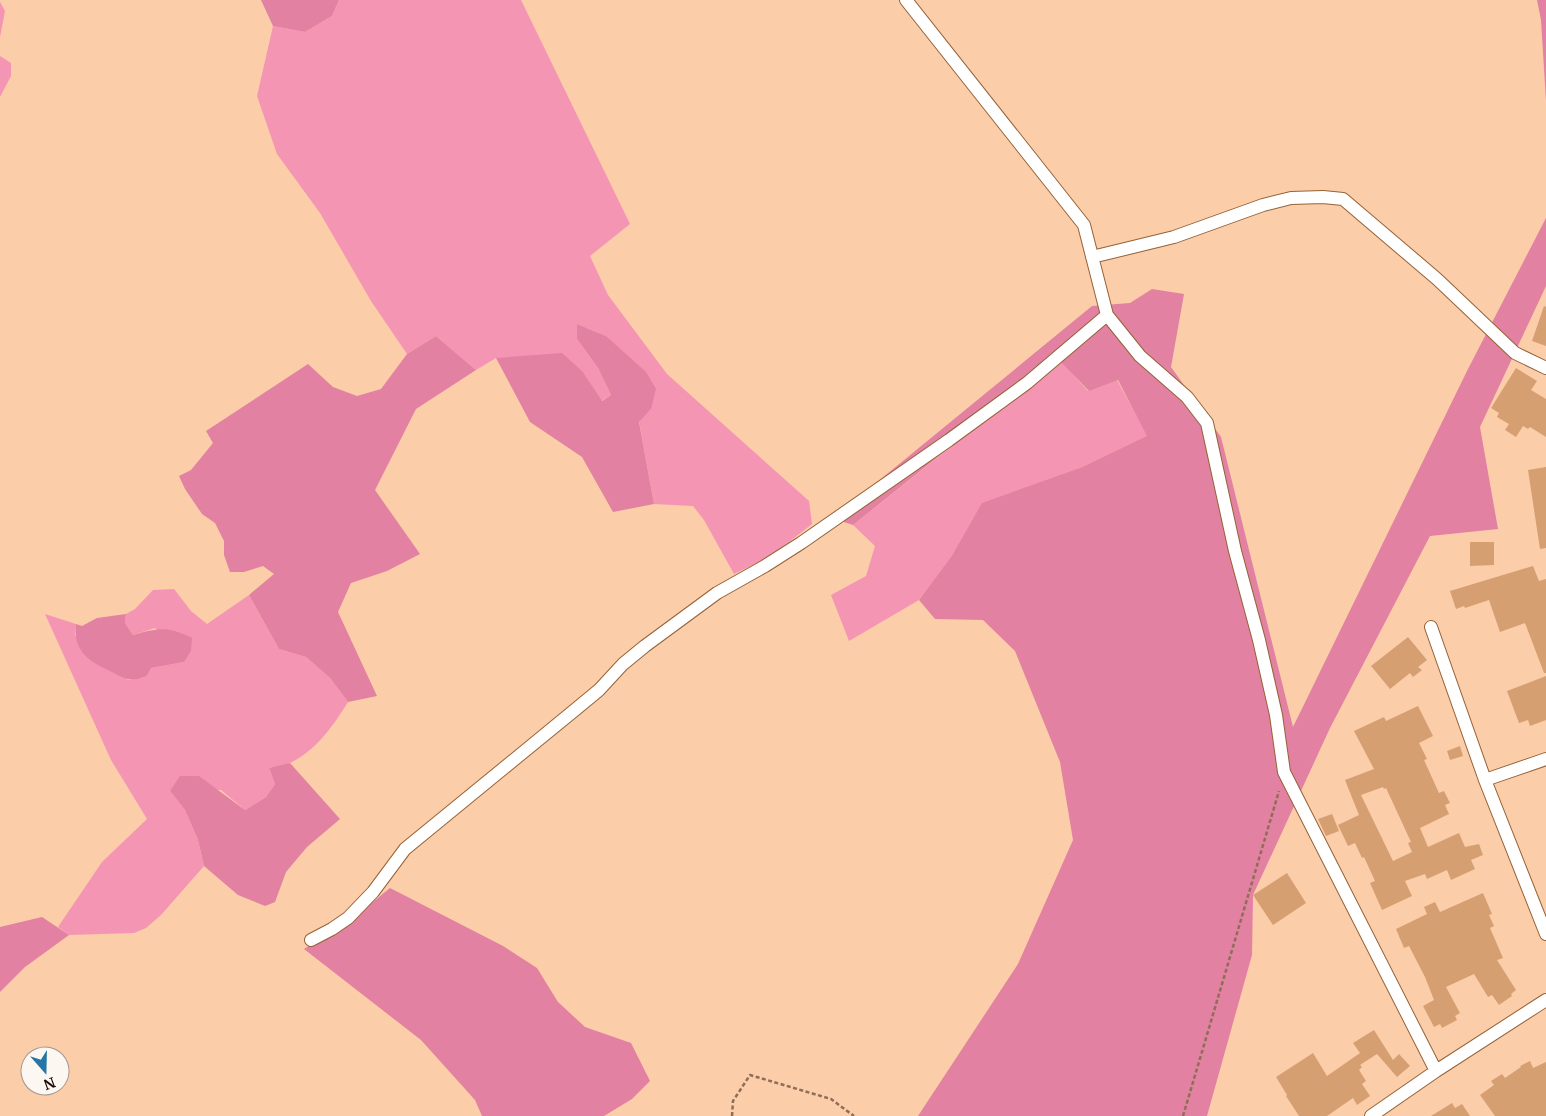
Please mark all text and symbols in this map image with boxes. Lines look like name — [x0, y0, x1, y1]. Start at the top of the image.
north arrow — [20, 1046, 70, 1096]
text: N — [41, 1073, 58, 1094]

